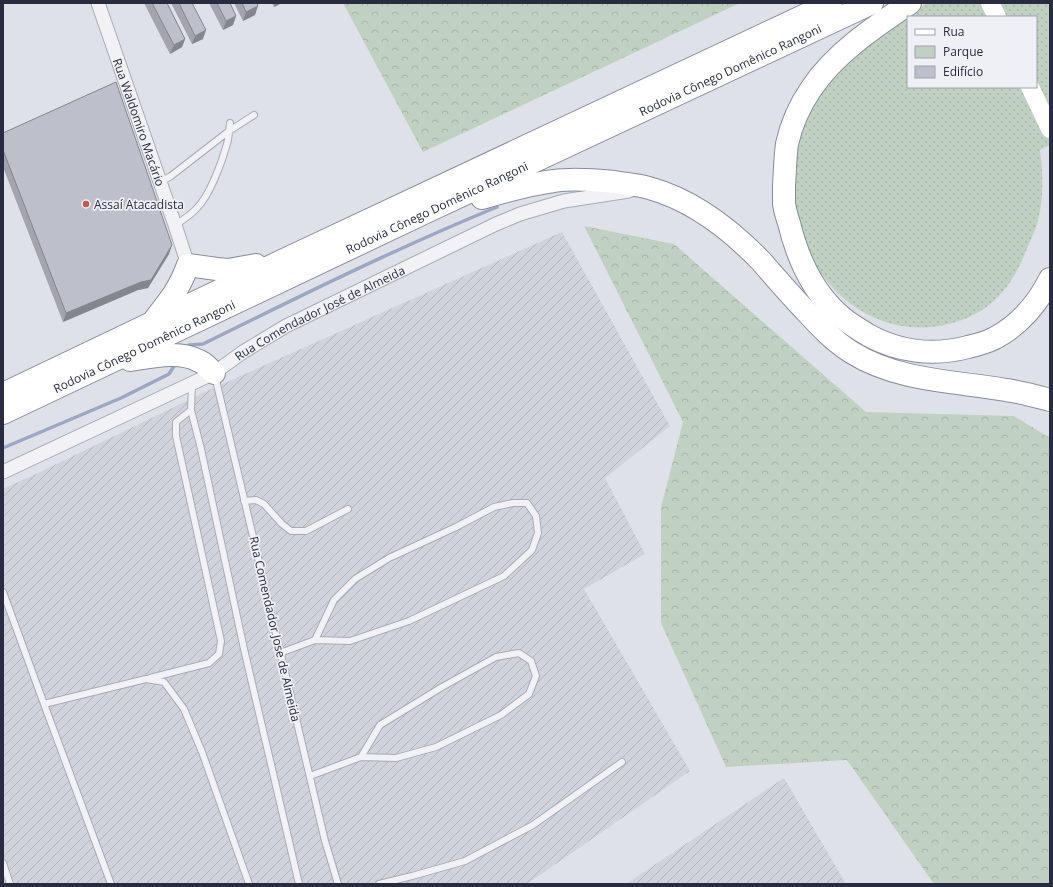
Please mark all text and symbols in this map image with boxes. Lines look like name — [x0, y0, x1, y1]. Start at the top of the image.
legend — [907, 16, 1037, 88]
street label: Rodovia Cônego Domênico Rangoni — [636, 20, 824, 120]
text: Rua — [943, 23, 964, 40]
text: Parque — [943, 43, 983, 60]
street label: Rua Waldomiro Macário — [109, 56, 169, 188]
text: Edifício — [943, 63, 983, 80]
street label: Rodovia Cônego Domênico Rangoni — [343, 157, 531, 258]
place label: Assaí Atacadista — [94, 196, 184, 213]
marker: Assaí Atacadista — [81, 199, 91, 209]
street label: Rua Comendador José de Almeida — [231, 261, 407, 364]
street label: Rodovia Cônego Domênico Rangoni — [50, 296, 238, 397]
street label: Rua Comendador Jose de Almeida — [245, 535, 305, 723]

